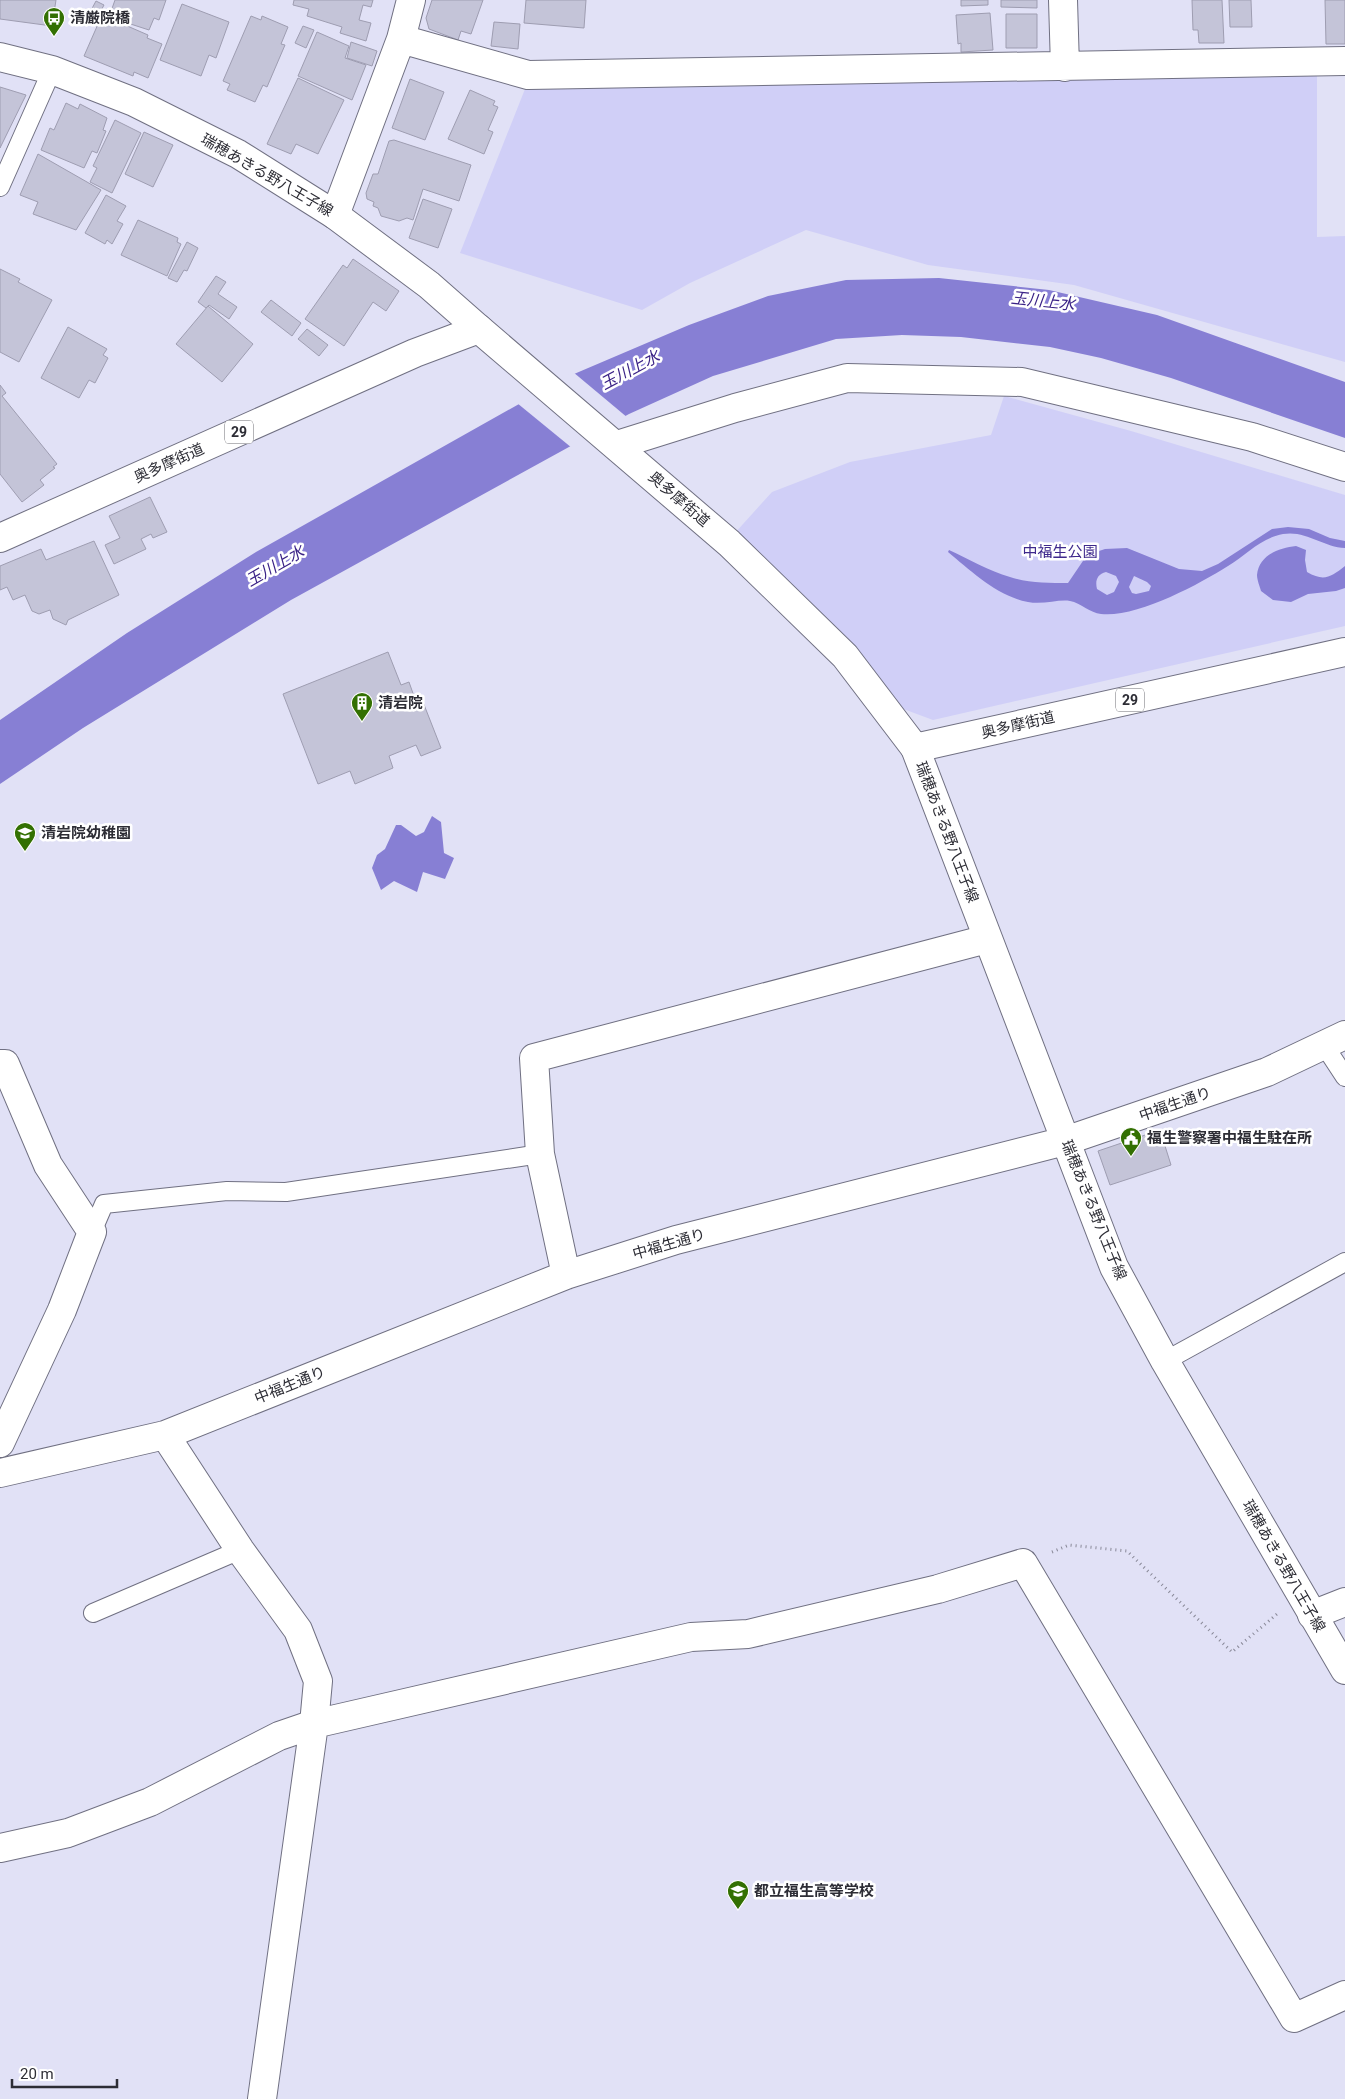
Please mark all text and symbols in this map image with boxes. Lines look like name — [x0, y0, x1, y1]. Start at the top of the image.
bus stop icon: 清厳院橋 — [42, 6, 66, 37]
place label: 清厳院橋 — [70, 9, 131, 27]
street label: 瑞穂あきる野八王子線 — [198, 130, 336, 220]
water label: 玉川上水 — [1010, 288, 1078, 314]
water label: 玉川上水 — [597, 346, 664, 393]
road number: 29 — [225, 421, 253, 444]
street label: 奥多摩街道 — [131, 440, 207, 486]
street label: 奥多摩街道 — [645, 468, 713, 530]
water label: 玉川上水 — [243, 541, 309, 590]
park label: 中福生公園 — [1022, 543, 1098, 561]
road number: 29 — [1116, 688, 1144, 712]
building icon: 清岩院 — [350, 691, 374, 722]
place label: 清岩院 — [378, 694, 423, 712]
street label: 奥多摩街道 — [979, 708, 1057, 742]
street label: 瑞穂あきる野八王子線 — [912, 759, 982, 905]
school or university icon: 清岩院幼稚園 — [13, 821, 37, 852]
place label: 清岩院幼稚園 — [41, 824, 131, 842]
street label: 中福生通り — [1137, 1083, 1213, 1125]
public building icon: 福生警察署中福生駐在所 — [1119, 1126, 1143, 1157]
place label: 福生警察署中福生駐在所 — [1146, 1129, 1312, 1147]
street label: 瑞穂あきる野八王子線 — [1058, 1137, 1130, 1283]
street label: 中福生通り — [630, 1225, 708, 1263]
street label: 中福生通り — [252, 1363, 328, 1407]
street label: 瑞穂あきる野八王子線 — [1239, 1497, 1329, 1635]
school or university icon: 都立福生高等学校 — [726, 1879, 750, 1910]
place label: 都立福生高等学校 — [754, 1882, 874, 1900]
scale bar — [12, 2056, 118, 2088]
text: 20 m — [20, 2065, 54, 2083]

